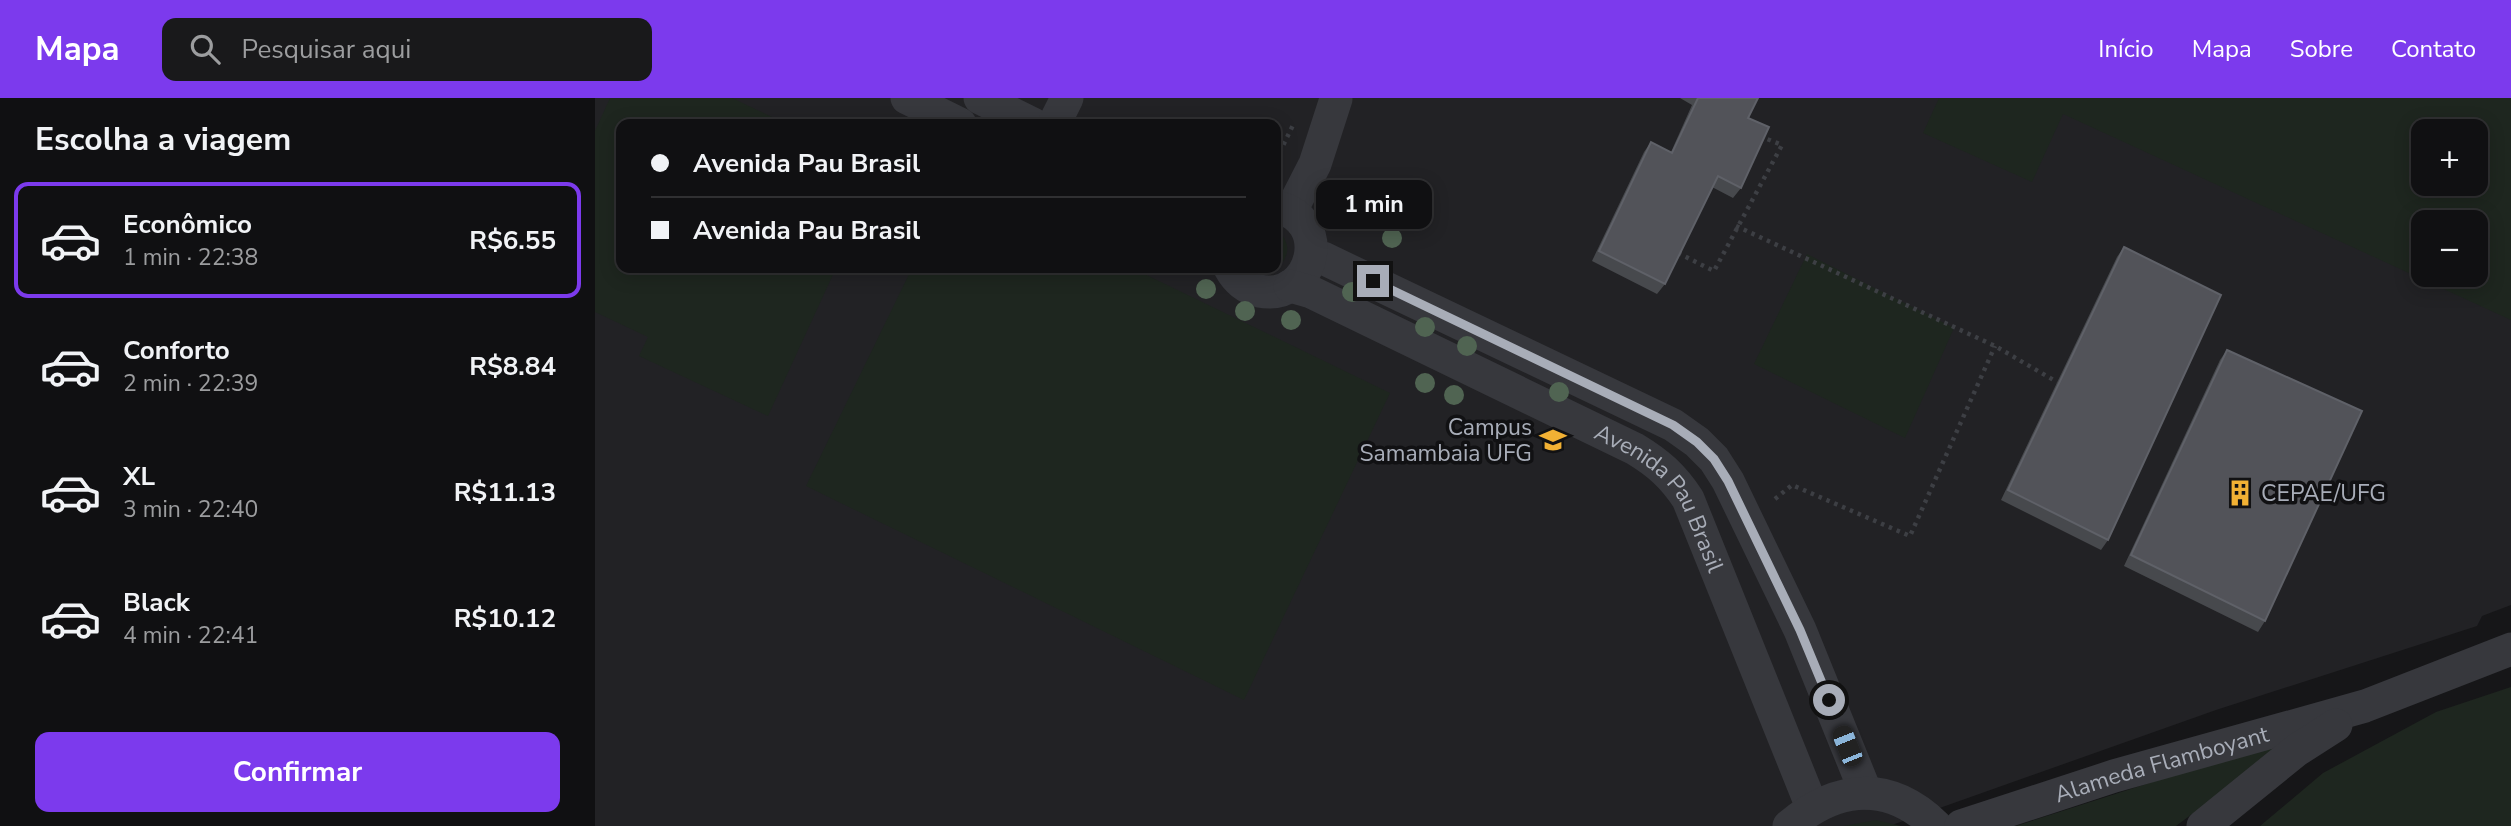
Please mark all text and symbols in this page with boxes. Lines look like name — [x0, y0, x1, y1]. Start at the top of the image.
search box — [162, 18, 652, 81]
text: Mapa — [35, 27, 120, 72]
icon: search — [186, 30, 224, 68]
text: Pesquisar aqui — [242, 32, 411, 67]
text: Início — [2098, 33, 2154, 65]
text: Mapa — [2192, 33, 2252, 65]
text: Sobre — [2290, 33, 2353, 65]
text: Contato — [2391, 33, 2476, 65]
text: Escolha a viagem — [35, 118, 291, 161]
map controls — [2411, 119, 2488, 287]
button: + — [2411, 119, 2488, 196]
text: Avenida Pau Brasil — [693, 146, 920, 181]
callout: 1 min — [1315, 180, 1431, 228]
text: 1 min — [1344, 189, 1404, 220]
text: Econômico — [123, 207, 252, 242]
icon: car — [39, 209, 102, 272]
button: − — [2411, 210, 2488, 287]
text: Avenida Pau Brasil — [693, 213, 920, 248]
text: R$6.55 — [469, 223, 556, 258]
text: 1 min · 22:38 — [123, 242, 258, 273]
route end — [1357, 265, 1389, 297]
text: Conforto — [123, 333, 230, 368]
icon: car — [39, 335, 102, 398]
text: R$8.84 — [469, 349, 556, 384]
text: 2 min · 22:39 — [123, 368, 258, 399]
place label: Campus Samambaia UFG — [1359, 412, 1532, 469]
street label: Avenida Pau Brasil — [1590, 416, 1731, 577]
school or university icon: Campus Samambaia UFG — [1538, 425, 1568, 455]
text: XL — [123, 459, 155, 494]
icon: car — [39, 461, 102, 524]
text: R$11.13 — [454, 475, 556, 510]
building icon: CEPAE/UFG — [2225, 478, 2255, 508]
place label: CEPAE/UFG — [2261, 478, 2386, 509]
text: 3 min · 22:40 — [123, 494, 258, 525]
text: Black — [123, 585, 190, 620]
icon: car — [39, 587, 102, 650]
text: R$10.12 — [454, 601, 556, 636]
text: 4 min · 22:41 — [123, 620, 258, 651]
route start — [1813, 684, 1845, 716]
street label: Alameda Flamboyant — [2050, 718, 2273, 810]
car — [1830, 723, 1865, 769]
button: Confirmar — [35, 732, 560, 812]

